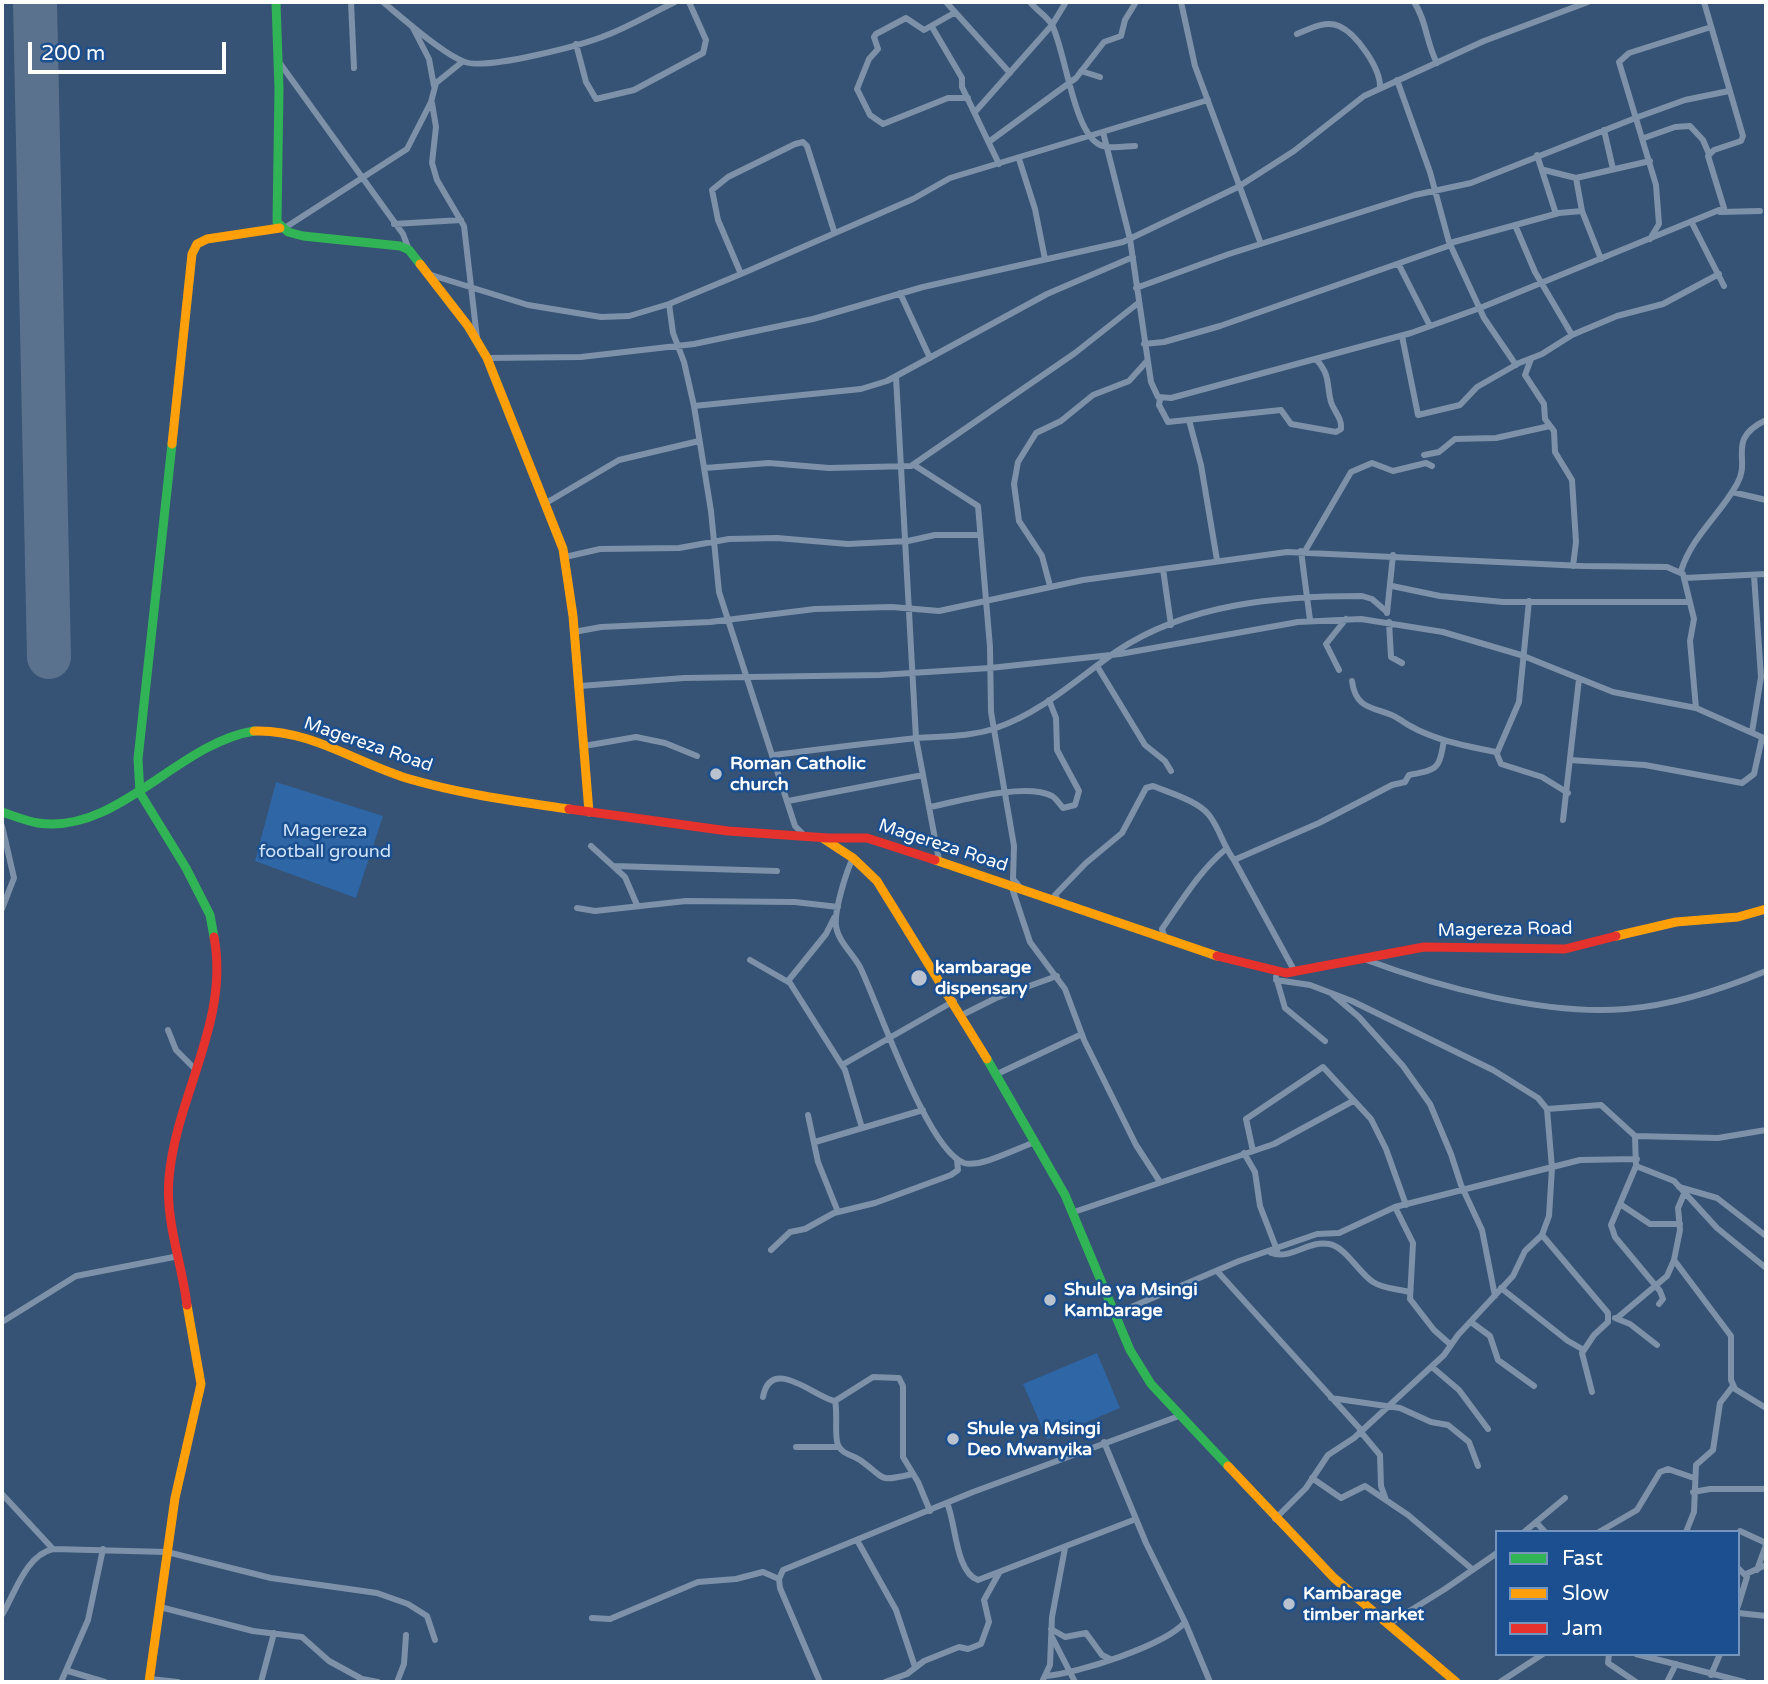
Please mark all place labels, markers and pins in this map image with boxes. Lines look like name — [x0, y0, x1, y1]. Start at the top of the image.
place label: Roman Catholic church — [730, 753, 866, 796]
marker: Roman Catholic church — [708, 766, 724, 782]
place label: kambarage dispensary — [935, 957, 1031, 1000]
marker: kambarage dispensary — [909, 968, 929, 988]
place label: Shule ya Msingi Kambarage — [1064, 1279, 1198, 1322]
marker: Shule ya Msingi Kambarage — [1042, 1292, 1058, 1308]
place label: Shule ya Msingi Deo Mwanyika — [967, 1418, 1101, 1460]
marker: Shule ya Msingi Deo Mwanyika — [945, 1431, 961, 1447]
place label: Kambarage timber market — [1303, 1583, 1424, 1626]
marker: Kambarage timber market — [1281, 1596, 1297, 1612]

